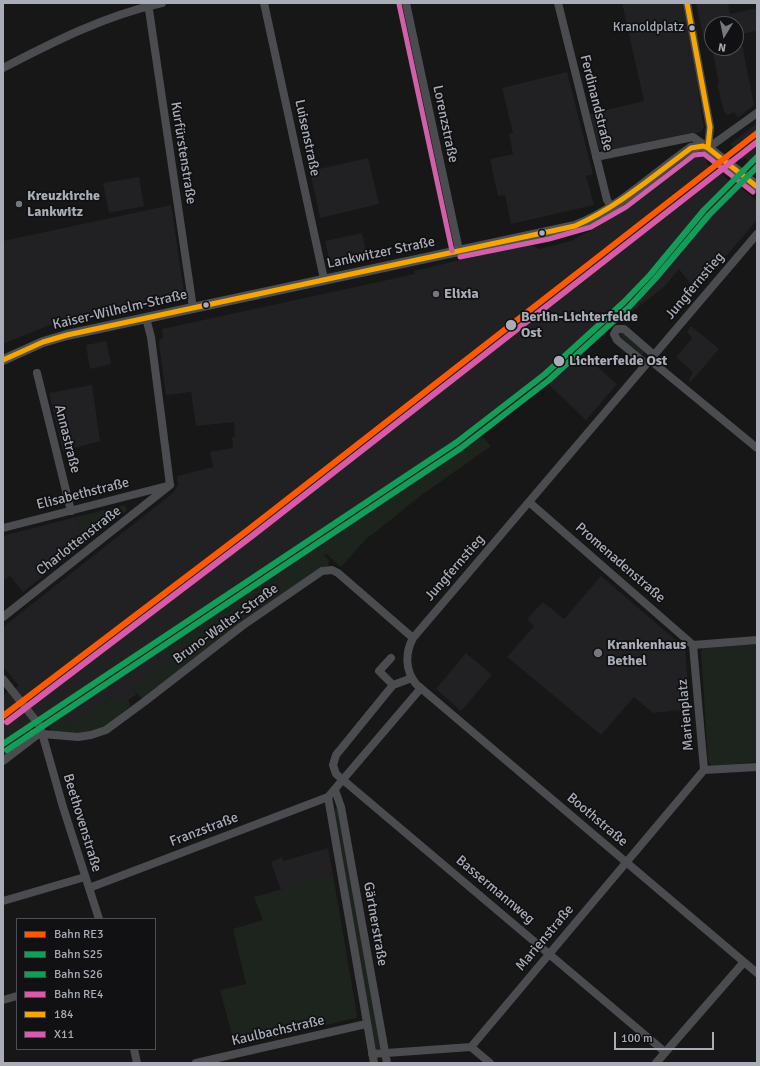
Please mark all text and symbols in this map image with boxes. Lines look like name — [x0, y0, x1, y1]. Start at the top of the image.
north arrow — [704, 16, 744, 56]
place label: Kranoldplatz — [613, 20, 684, 36]
marker: Kranoldplatz — [687, 23, 697, 33]
text: N — [717, 40, 727, 54]
street label: Ferdinandstraße — [576, 53, 616, 153]
street label: Lorenzstraße — [429, 84, 461, 164]
street label: Luisenstraße — [291, 98, 323, 178]
street label: Kurfürstenstraße — [167, 101, 199, 205]
place label: Kreuzkirche Lankwitz — [27, 188, 100, 220]
marker: Kreuzkirche Lankwitz — [14, 199, 24, 209]
unlabelled marker — [537, 228, 547, 238]
street label: Lankwitzer Straße — [325, 233, 437, 273]
street label: Jungfernstieg — [662, 249, 728, 323]
street label: Kaiser-Wilhelm-Straße — [51, 286, 189, 334]
place label: Elixia — [444, 286, 479, 302]
marker: Elixia — [431, 289, 441, 299]
unlabelled marker — [201, 300, 211, 310]
place label: Berlin-Lichterfelde Ost — [521, 309, 638, 342]
marker: Berlin-Lichterfelde Ost — [504, 318, 518, 332]
place label: Lichterfelde Ost — [569, 353, 667, 369]
marker: Lichterfelde Ost — [552, 354, 566, 368]
street label: Annastraße — [50, 403, 84, 475]
street label: Elisabethstraße — [35, 474, 131, 514]
street label: Charlottenstraße — [33, 503, 125, 579]
street label: Promenadenstraße — [572, 519, 668, 607]
street label: Jungfernstieg — [422, 531, 488, 605]
street label: Bruno-Walter-Straße — [170, 580, 282, 668]
place label: Krankenhaus Bethel — [607, 637, 686, 670]
marker: Krankenhaus Bethel — [592, 647, 604, 659]
street label: Marienplatz — [674, 678, 698, 752]
street label: Beethovenstraße — [59, 772, 105, 874]
street label: Boothstraße — [563, 790, 631, 850]
street label: Franzstraße — [167, 809, 241, 851]
street label: Bassermannweg — [452, 852, 538, 928]
street label: Gärtnerstraße — [359, 881, 391, 967]
street label: Marienstraße — [512, 902, 578, 974]
legend — [16, 918, 156, 1050]
text: Bahn RE3 — [54, 927, 104, 942]
text: Bahn S25 — [54, 947, 103, 962]
text: Bahn S26 — [54, 967, 103, 982]
text: Bahn RE4 — [54, 987, 104, 1002]
text: 184 — [54, 1007, 73, 1022]
street label: Kaulbachstraße — [230, 1012, 326, 1050]
scale bar — [616, 1024, 716, 1050]
text: X11 — [54, 1027, 74, 1042]
text: 100 m — [621, 1031, 653, 1046]

